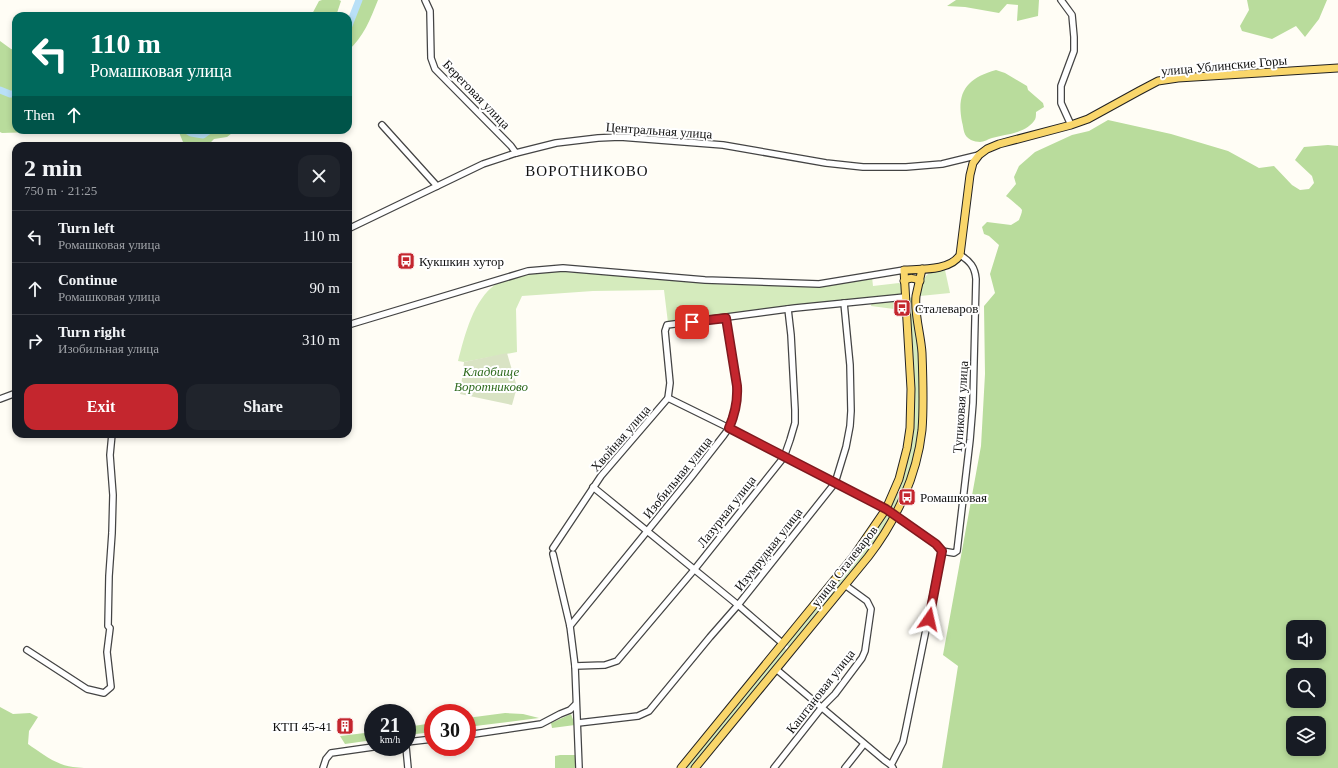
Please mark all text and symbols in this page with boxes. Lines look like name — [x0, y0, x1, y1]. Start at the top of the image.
icon: left — [24, 28, 76, 80]
text: 110 m — [90, 28, 161, 59]
street label: улица Ублинские Горы — [1160, 52, 1288, 78]
street label: Береговая улица — [440, 57, 513, 132]
text: Ромашковая улица — [90, 61, 232, 81]
icon: ahead — [63, 104, 85, 126]
text: Then — [24, 107, 55, 123]
street label: Центральная улица — [605, 119, 713, 142]
text: 2 min — [24, 155, 82, 181]
button: close — [298, 155, 340, 197]
district label: ВОРОТНИКОВО — [525, 163, 649, 179]
text: 750 m · 21:25 — [24, 183, 97, 198]
text: Turn left — [58, 220, 115, 236]
icon: left — [24, 226, 46, 248]
text: 110 m — [303, 228, 340, 244]
text: Ромашковая улица — [58, 237, 160, 252]
bus stop icon: Кукшкин хутор — [396, 251, 416, 271]
place label: Кукшкин хутор — [419, 254, 504, 269]
text: Continue — [58, 272, 117, 288]
icon: ahead — [24, 278, 46, 300]
text: 90 m — [310, 280, 340, 296]
text: Ромашковая улица — [58, 289, 160, 304]
bus stop icon: Сталеваров — [892, 298, 912, 318]
place label: Сталеваров — [915, 301, 978, 316]
pin — [675, 305, 709, 339]
icon: arrive — [681, 311, 703, 333]
text: Turn right — [58, 324, 125, 340]
icon: right — [24, 330, 46, 352]
text: 310 m — [302, 332, 340, 348]
text: Изобильная улица — [58, 341, 159, 356]
street label: Тупиковая улица — [950, 360, 971, 454]
park label: Кладбище Воротниково — [454, 364, 528, 394]
button: Exit — [24, 384, 178, 430]
button: Share — [186, 384, 340, 430]
street label: Хвойная улица — [588, 402, 653, 475]
street label: Изобильная улица — [640, 433, 715, 521]
street label: Лазурная улица — [694, 472, 759, 550]
bus stop icon: Ромашковая — [897, 487, 917, 507]
place label: Ромашковая — [920, 490, 987, 505]
street label: Изумрудная улица — [731, 505, 806, 594]
street label: улица Сталеваров — [808, 523, 881, 610]
position arrow — [908, 598, 950, 640]
map controls — [1286, 620, 1326, 756]
button: sound — [1286, 620, 1326, 660]
street label: Каштановая улица — [783, 646, 858, 736]
button: search — [1286, 668, 1326, 708]
speed limit sign: 30 — [424, 704, 476, 756]
text: 21 — [380, 714, 400, 736]
building icon: КТП 45-41 — [335, 716, 355, 736]
button: layers — [1286, 716, 1326, 756]
place label: КТП 45-41 — [272, 719, 332, 734]
text: km/h — [380, 734, 400, 745]

